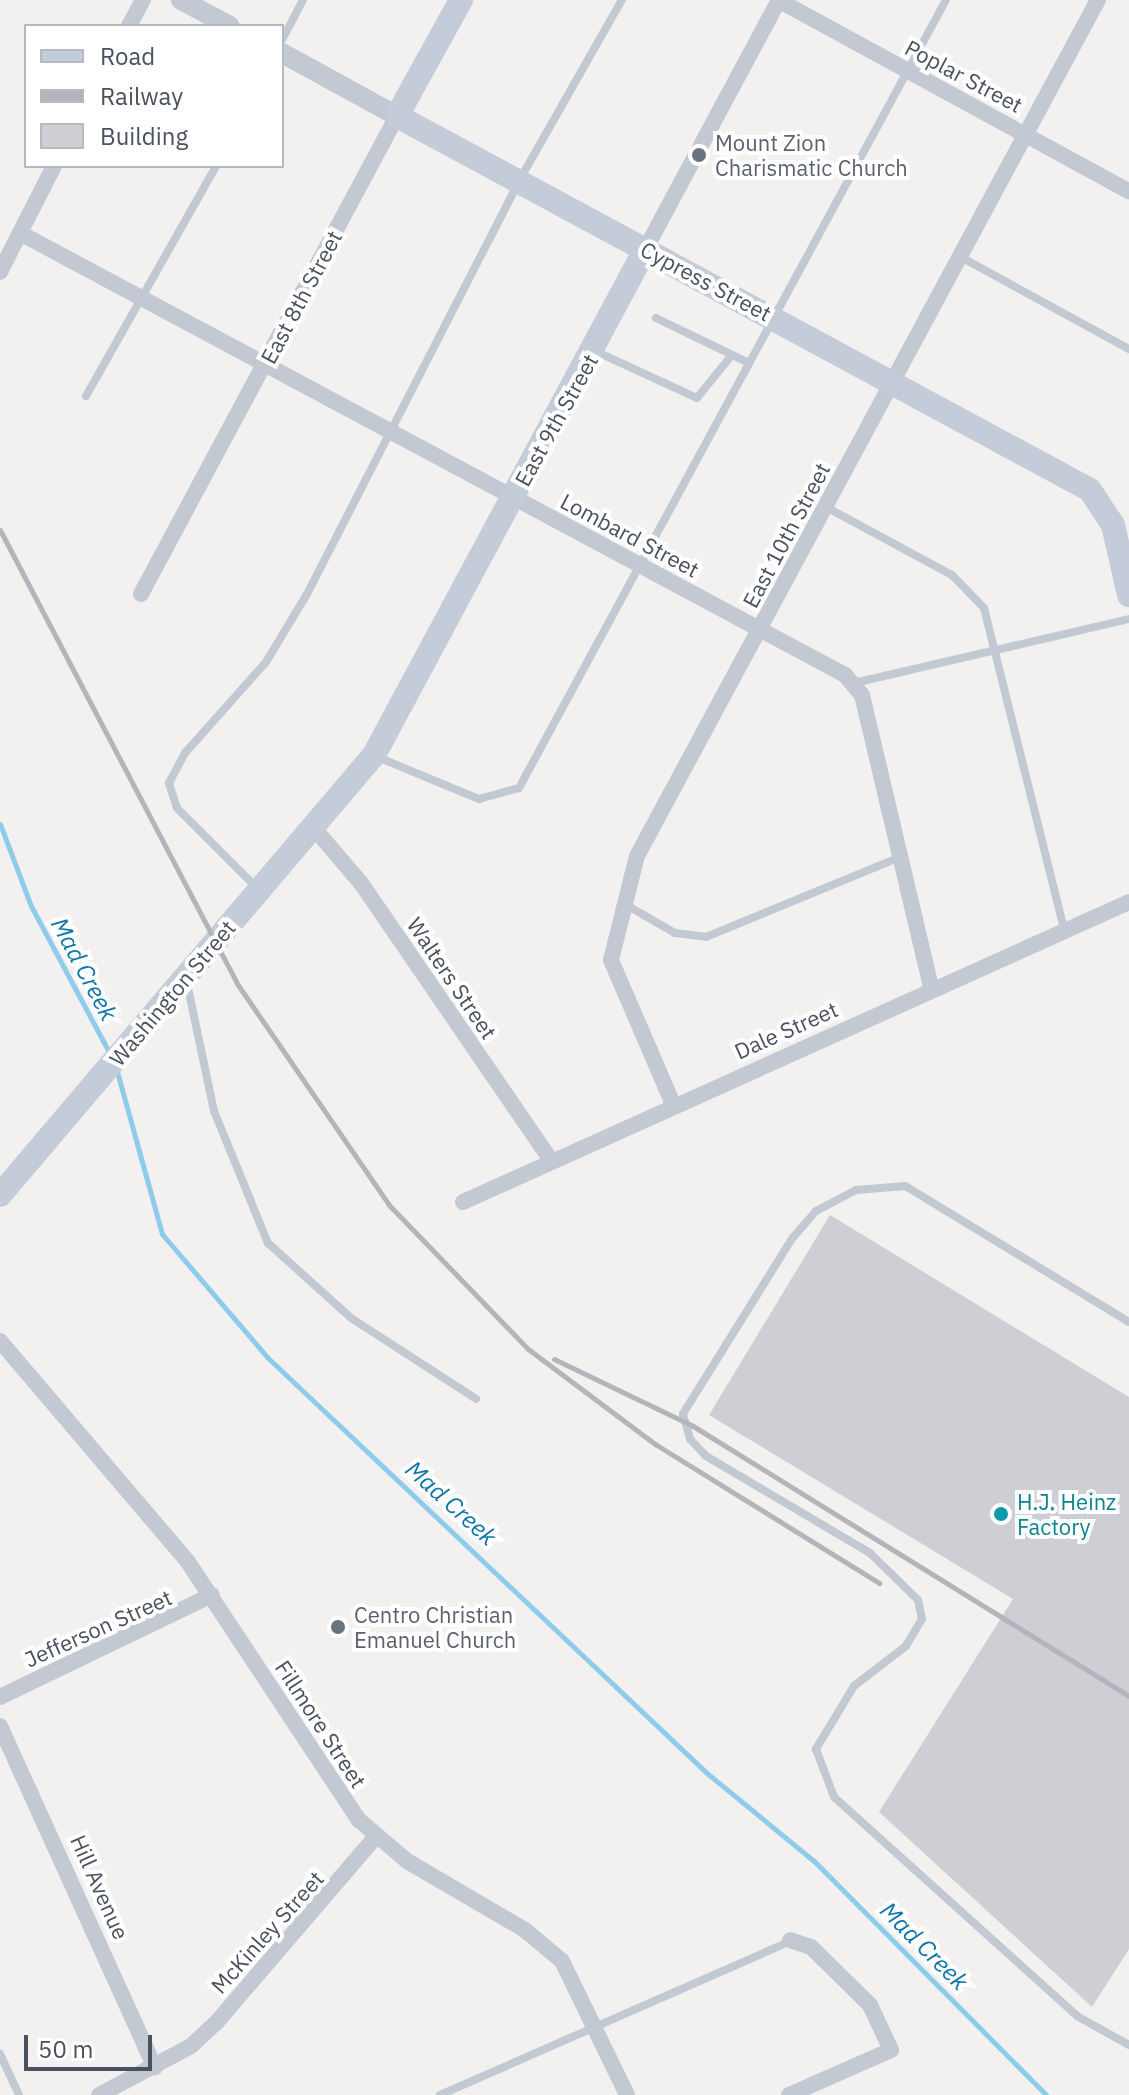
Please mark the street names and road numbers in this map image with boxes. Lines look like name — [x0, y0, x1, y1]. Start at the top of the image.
street label: Poplar Street — [901, 34, 1027, 118]
street label: East 8th Street — [255, 226, 347, 368]
street label: Cypress Street — [636, 235, 776, 327]
street label: East 9th Street — [509, 349, 603, 491]
street label: East 10th Street — [737, 458, 835, 612]
street label: Lombard Street — [556, 487, 704, 583]
street label: Walters Street — [402, 912, 502, 1044]
street label: Washington Street — [103, 915, 241, 1071]
street label: Dale Street — [730, 996, 842, 1064]
street label: Jefferson Street — [20, 1584, 176, 1672]
street label: Fillmore Street — [270, 1655, 372, 1793]
street label: Hill Avenue — [65, 1831, 135, 1943]
street label: McKinley Street — [205, 1865, 329, 1999]

